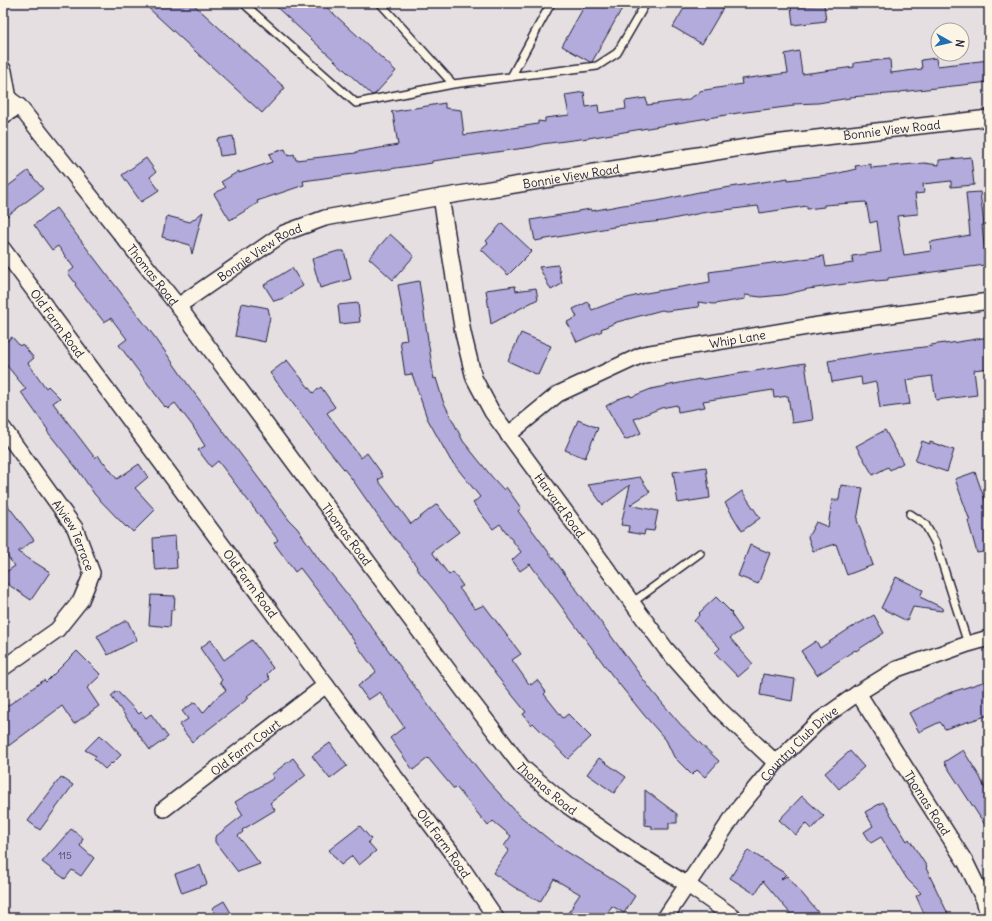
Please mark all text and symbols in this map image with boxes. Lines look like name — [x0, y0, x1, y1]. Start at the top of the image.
north arrow — [930, 22, 970, 62]
text: N — [952, 39, 967, 48]
street label: Bonnie View Road — [842, 116, 941, 142]
street label: Bonnie View Road — [522, 160, 620, 191]
street label: Bonnie View Road — [214, 220, 304, 284]
street label: Thomas Road — [124, 241, 182, 308]
street label: Old Farm Road — [27, 286, 88, 360]
street label: Whip Lane — [708, 326, 767, 351]
street label: Harvard Road — [532, 470, 589, 540]
street label: Alview Terrace — [49, 496, 98, 573]
street label: Thomas Road — [319, 500, 375, 568]
street label: Old Farm Road — [220, 546, 281, 620]
street label: Country Club Drive — [757, 702, 841, 784]
street label: Old Farm Court — [207, 716, 283, 778]
street label: Thomas Road — [514, 759, 580, 818]
street label: Thomas Road — [902, 768, 954, 838]
street label: Old Farm Road — [414, 806, 474, 881]
house number: 115 — [58, 849, 72, 862]

